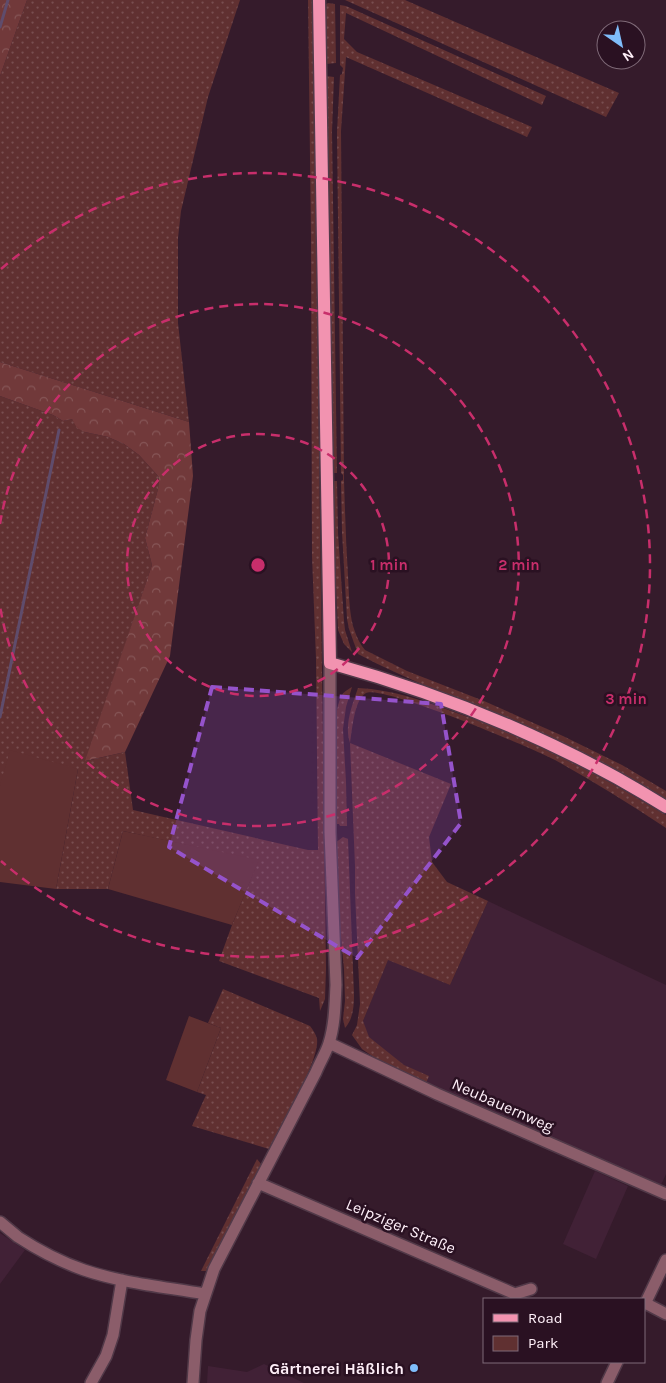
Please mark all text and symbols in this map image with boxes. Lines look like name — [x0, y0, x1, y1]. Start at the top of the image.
north arrow — [596, 20, 646, 70]
text: N — [619, 46, 637, 65]
centre of rings — [249, 556, 267, 574]
text: 1 min — [370, 556, 408, 574]
text: 2 min — [498, 556, 540, 574]
text: 3 min — [605, 690, 647, 708]
street label: Neubauernweg — [449, 1074, 557, 1136]
street label: Leipziger Straße — [343, 1194, 459, 1258]
legend — [483, 1298, 646, 1363]
text: Road — [528, 1309, 563, 1327]
text: Park — [528, 1334, 558, 1352]
place label: Gärtnerei Häßlich — [269, 1359, 404, 1378]
marker: Gärtnerei Häßlich — [408, 1362, 420, 1374]

